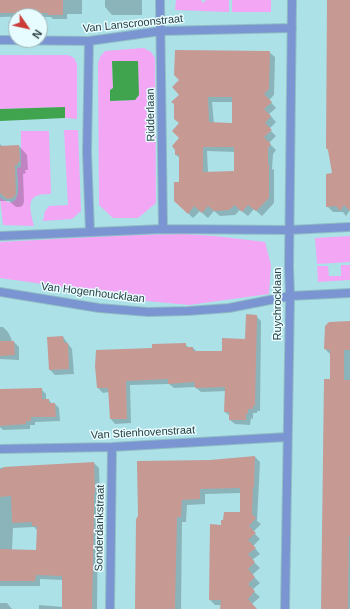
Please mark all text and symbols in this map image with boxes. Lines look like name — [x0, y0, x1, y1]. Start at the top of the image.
north arrow — [8, 8, 48, 48]
street label: Van Lanscroonstraat — [82, 12, 184, 36]
text: N — [30, 27, 44, 41]
street label: Ridderlaan — [144, 88, 158, 142]
street label: Ruychrocklaan — [271, 268, 285, 340]
street label: Van Hogenhoucklaan — [40, 280, 146, 306]
street label: Van Stienhovenstraat — [91, 424, 195, 442]
street label: Sonderdankstraat — [93, 484, 107, 572]

